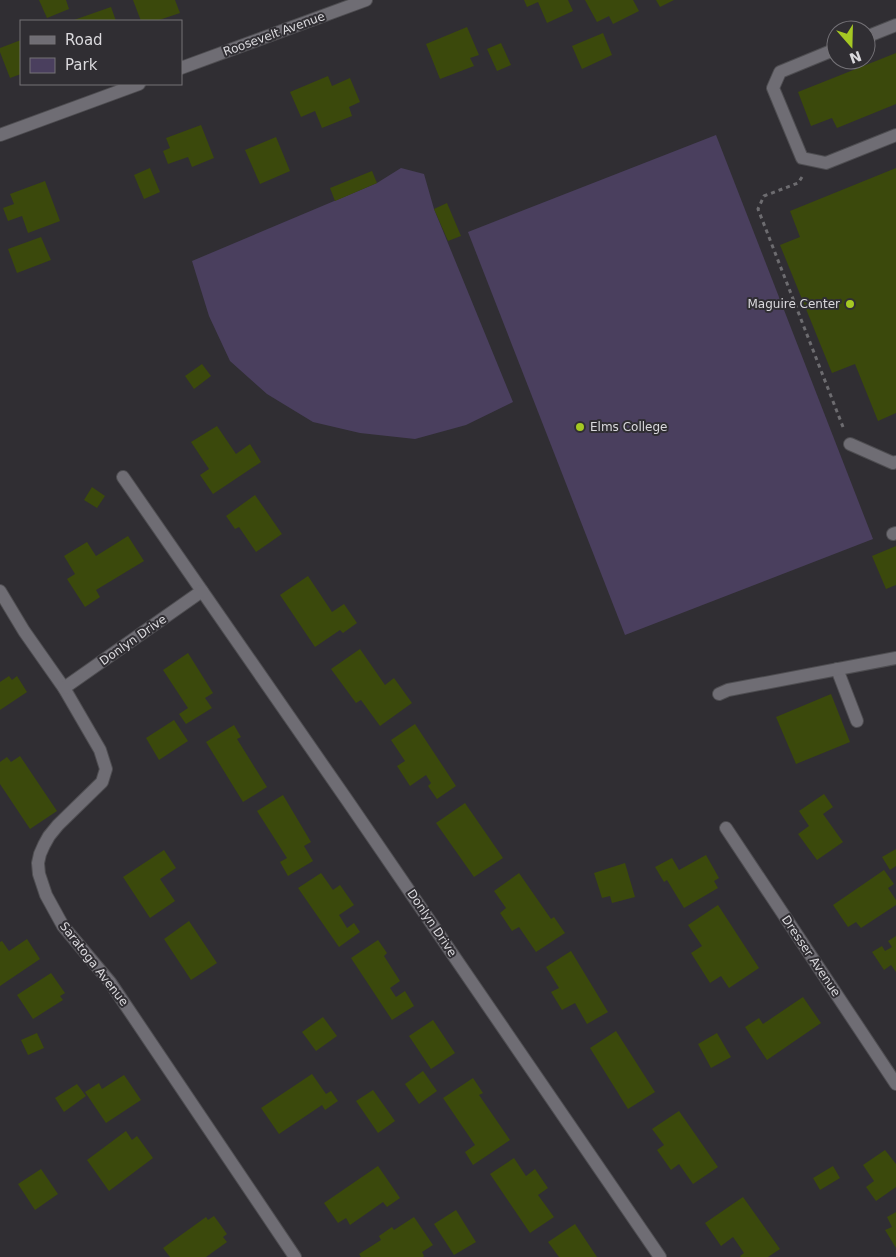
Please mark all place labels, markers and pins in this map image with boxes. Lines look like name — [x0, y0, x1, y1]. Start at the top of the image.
place label: Maguire Center — [747, 297, 840, 311]
marker: Maguire Center — [844, 298, 856, 310]
place label: Elms College — [590, 420, 667, 434]
marker: Elms College — [574, 421, 586, 433]

